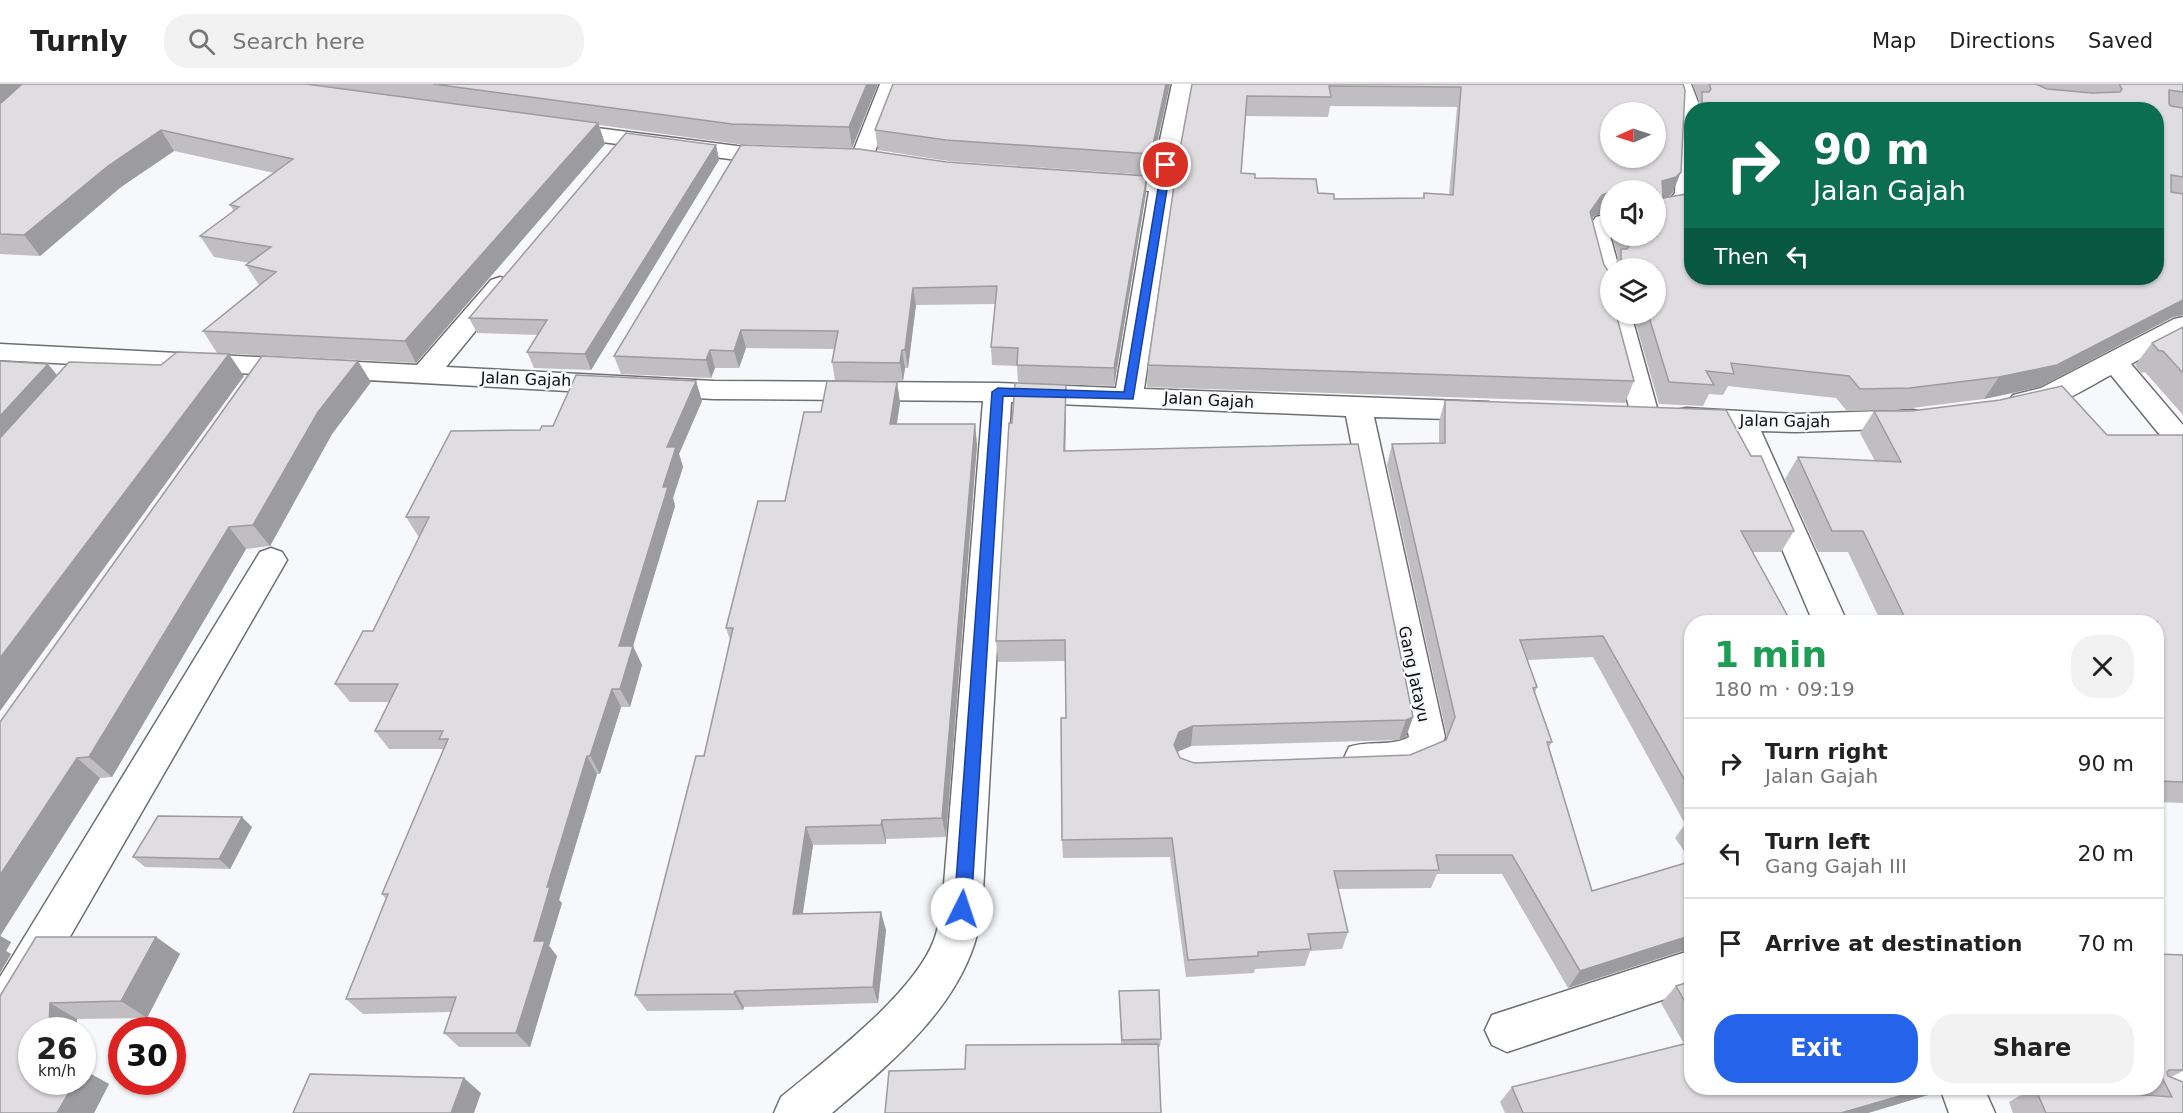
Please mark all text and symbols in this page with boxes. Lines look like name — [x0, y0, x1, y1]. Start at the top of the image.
search box — [164, 14, 584, 68]
text: Turnly — [30, 25, 128, 58]
icon: search — [185, 25, 218, 58]
text: Search here — [233, 29, 365, 54]
text: Map — [1872, 29, 1916, 53]
text: Directions — [1949, 29, 2055, 53]
text: Saved — [2088, 29, 2153, 53]
north arrow — [1600, 102, 1666, 168]
map controls — [1600, 102, 1666, 324]
text: 90 m — [1813, 125, 1930, 174]
icon: right — [1714, 126, 1792, 204]
pin — [1140, 139, 1191, 190]
icon: arrive — [1149, 148, 1182, 181]
text: Jalan Gajah — [1813, 175, 1966, 206]
button: sound — [1600, 180, 1666, 246]
icon: left — [1781, 240, 1814, 273]
text: Then — [1714, 244, 1769, 269]
button: layers — [1600, 258, 1666, 324]
street label: Jalan Gajah — [479, 368, 572, 390]
street label: Jalan Gajah — [1162, 388, 1255, 412]
street label: Jalan Gajah — [1739, 411, 1830, 431]
street label: Gang Jatayu — [1395, 624, 1433, 724]
text: 1 min — [1714, 634, 1827, 675]
button: close — [2071, 635, 2134, 698]
text: 180 m · 09:19 — [1714, 677, 1855, 701]
text: Turn right — [1765, 739, 1888, 764]
icon: right — [1714, 747, 1747, 780]
text: 90 m — [2078, 751, 2134, 776]
text: Jalan Gajah — [1765, 764, 1878, 788]
text: Turn left — [1765, 829, 1870, 854]
icon: left — [1714, 837, 1747, 870]
text: 20 m — [2078, 841, 2134, 866]
text: Gang Gajah III — [1765, 854, 1907, 878]
position arrow — [930, 877, 994, 941]
icon: arrive — [1714, 927, 1747, 960]
text: Arrive at destination — [1765, 931, 2022, 956]
text: 70 m — [2078, 931, 2134, 956]
button: Exit — [1714, 1014, 1918, 1083]
button: Share — [1930, 1014, 2134, 1083]
speed limit sign: 30 — [108, 1017, 186, 1095]
text: 26 — [36, 1031, 78, 1066]
text: km/h — [38, 1062, 76, 1080]

